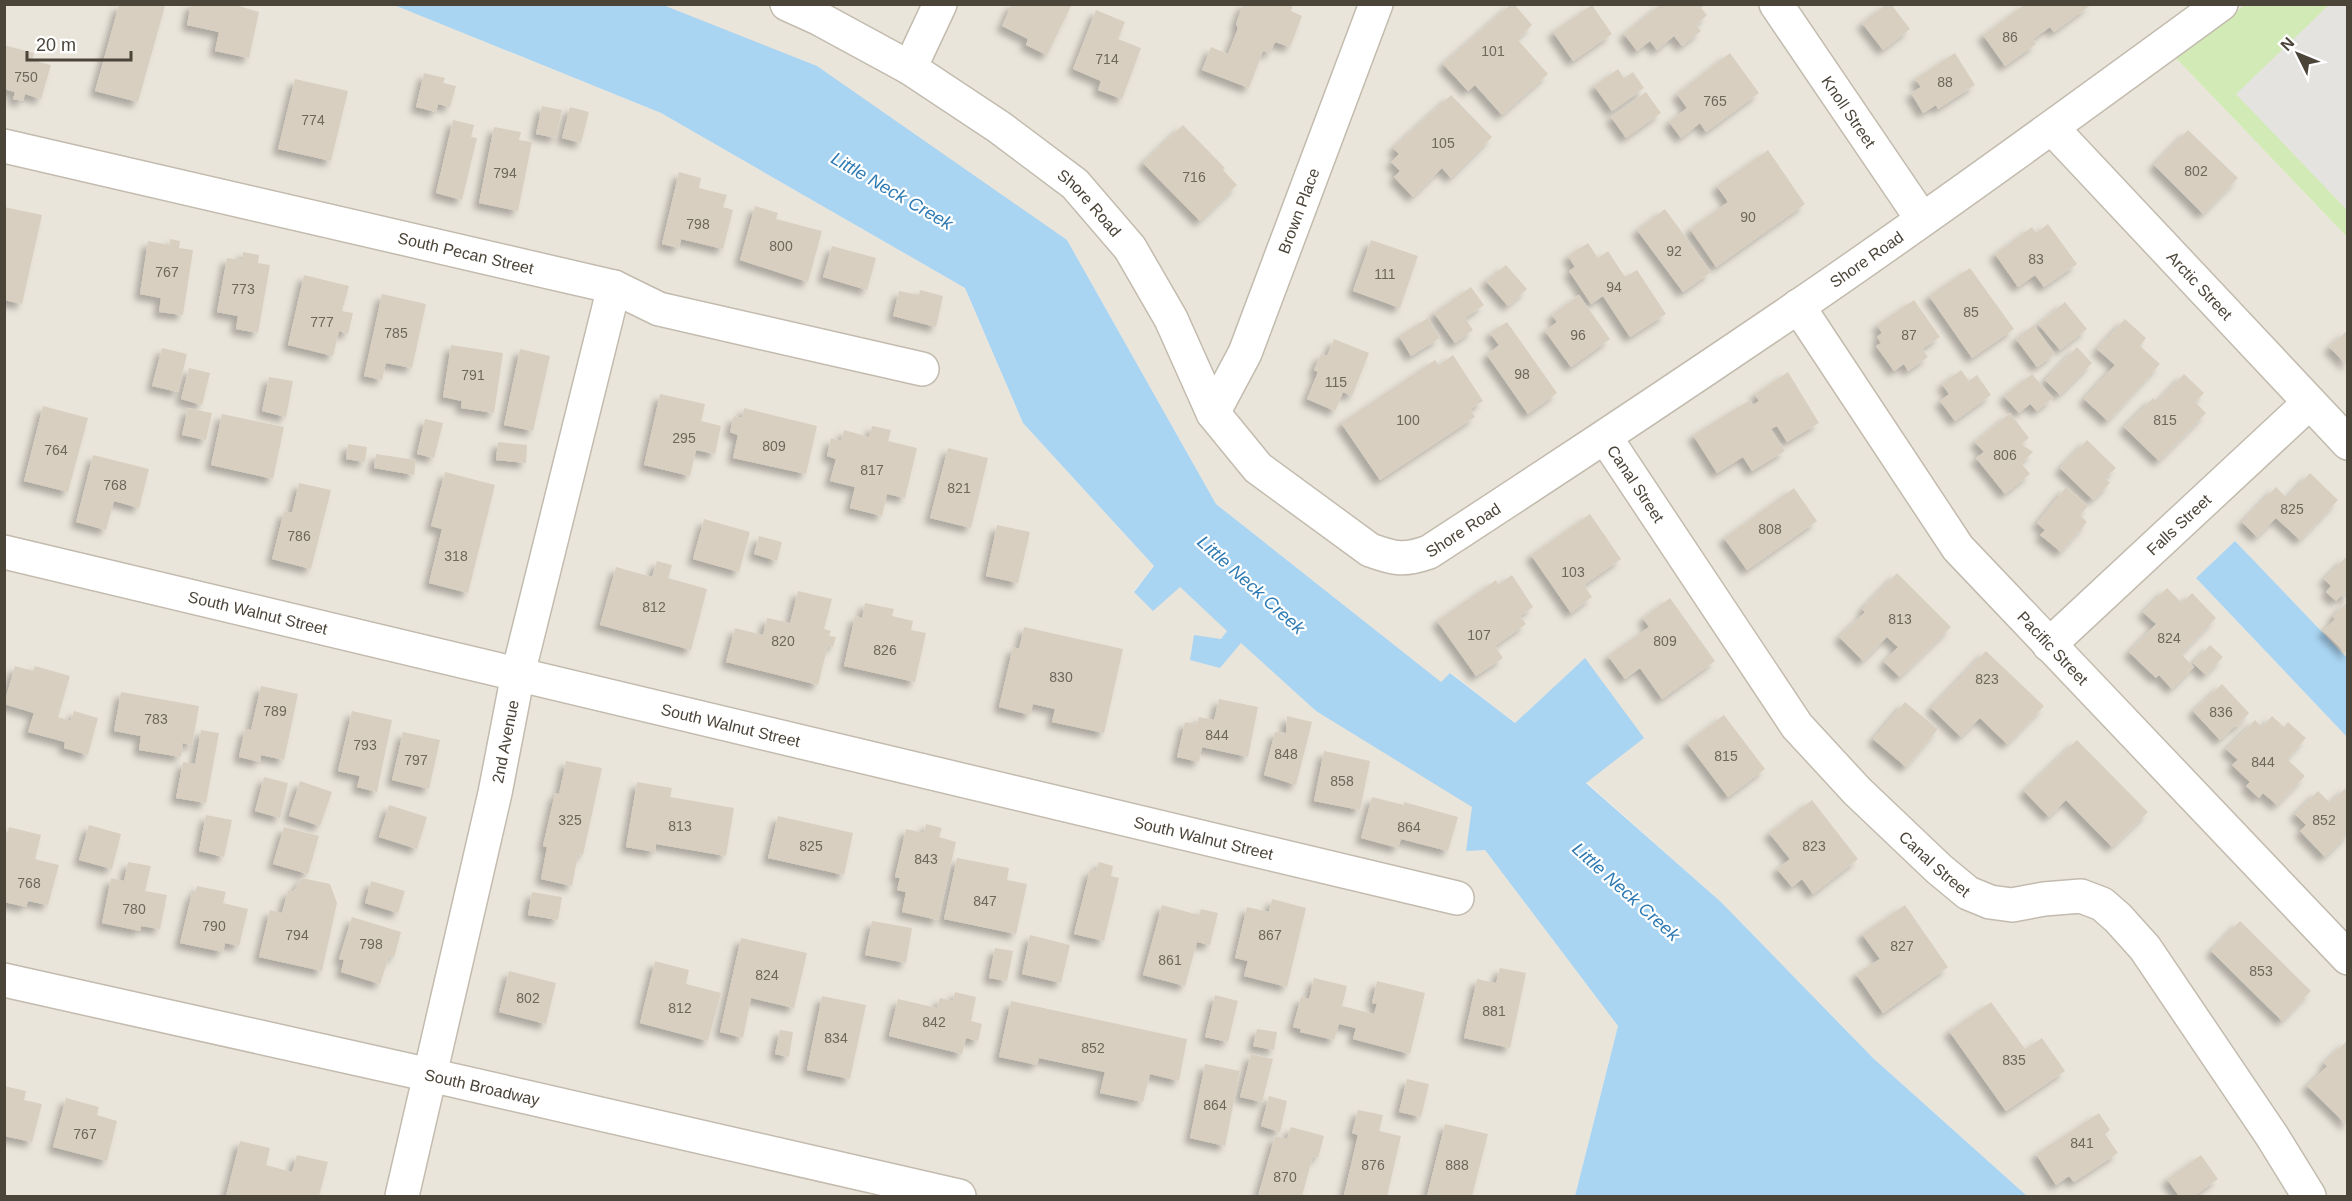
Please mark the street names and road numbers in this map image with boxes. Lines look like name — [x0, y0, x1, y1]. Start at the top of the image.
street label: Knoll Street — [1818, 73, 1879, 151]
street label: Shore Road — [1054, 166, 1124, 240]
street label: Brown Place — [1275, 166, 1323, 256]
street label: Shore Road — [1827, 228, 1907, 291]
street label: South Pecan Street — [396, 229, 536, 277]
street label: Arctic Street — [2164, 248, 2236, 324]
street label: Canal Street — [1604, 442, 1668, 526]
street label: Falls Street — [2143, 491, 2215, 559]
street label: Shore Road — [1423, 500, 1504, 561]
street label: South Walnut Street — [186, 588, 330, 638]
street label: Pacific Street — [2014, 608, 2092, 689]
street label: 2nd Avenue — [489, 699, 522, 785]
street label: South Walnut Street — [659, 701, 802, 750]
street label: South Walnut Street — [1132, 813, 1275, 863]
street label: Canal Street — [1896, 828, 1974, 900]
street label: South Broadway — [423, 1066, 541, 1109]

